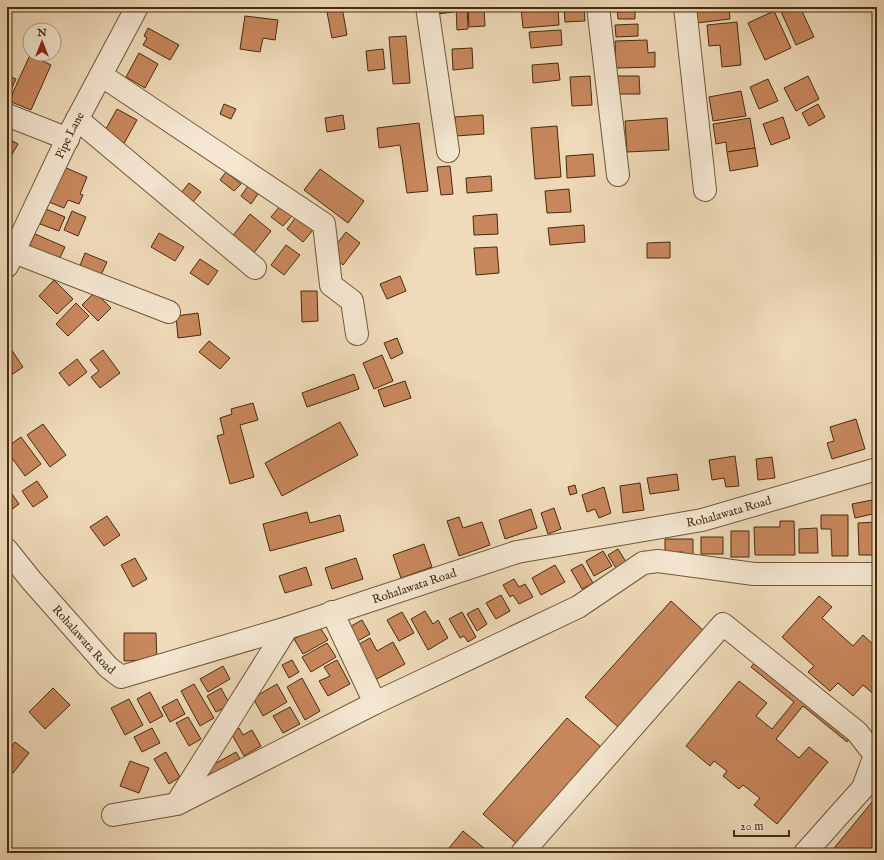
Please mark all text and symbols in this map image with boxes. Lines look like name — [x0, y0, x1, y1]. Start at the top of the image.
north arrow — [22, 22, 62, 62]
text: N — [36, 26, 47, 40]
street label: Pipe Lane — [52, 109, 88, 161]
street label: Rohalawata Road — [685, 493, 774, 531]
street label: Rohalawata Road — [370, 565, 459, 607]
street label: Rohalawata Road — [49, 602, 118, 678]
scale bar — [734, 812, 789, 838]
text: 20 m — [740, 819, 763, 834]

